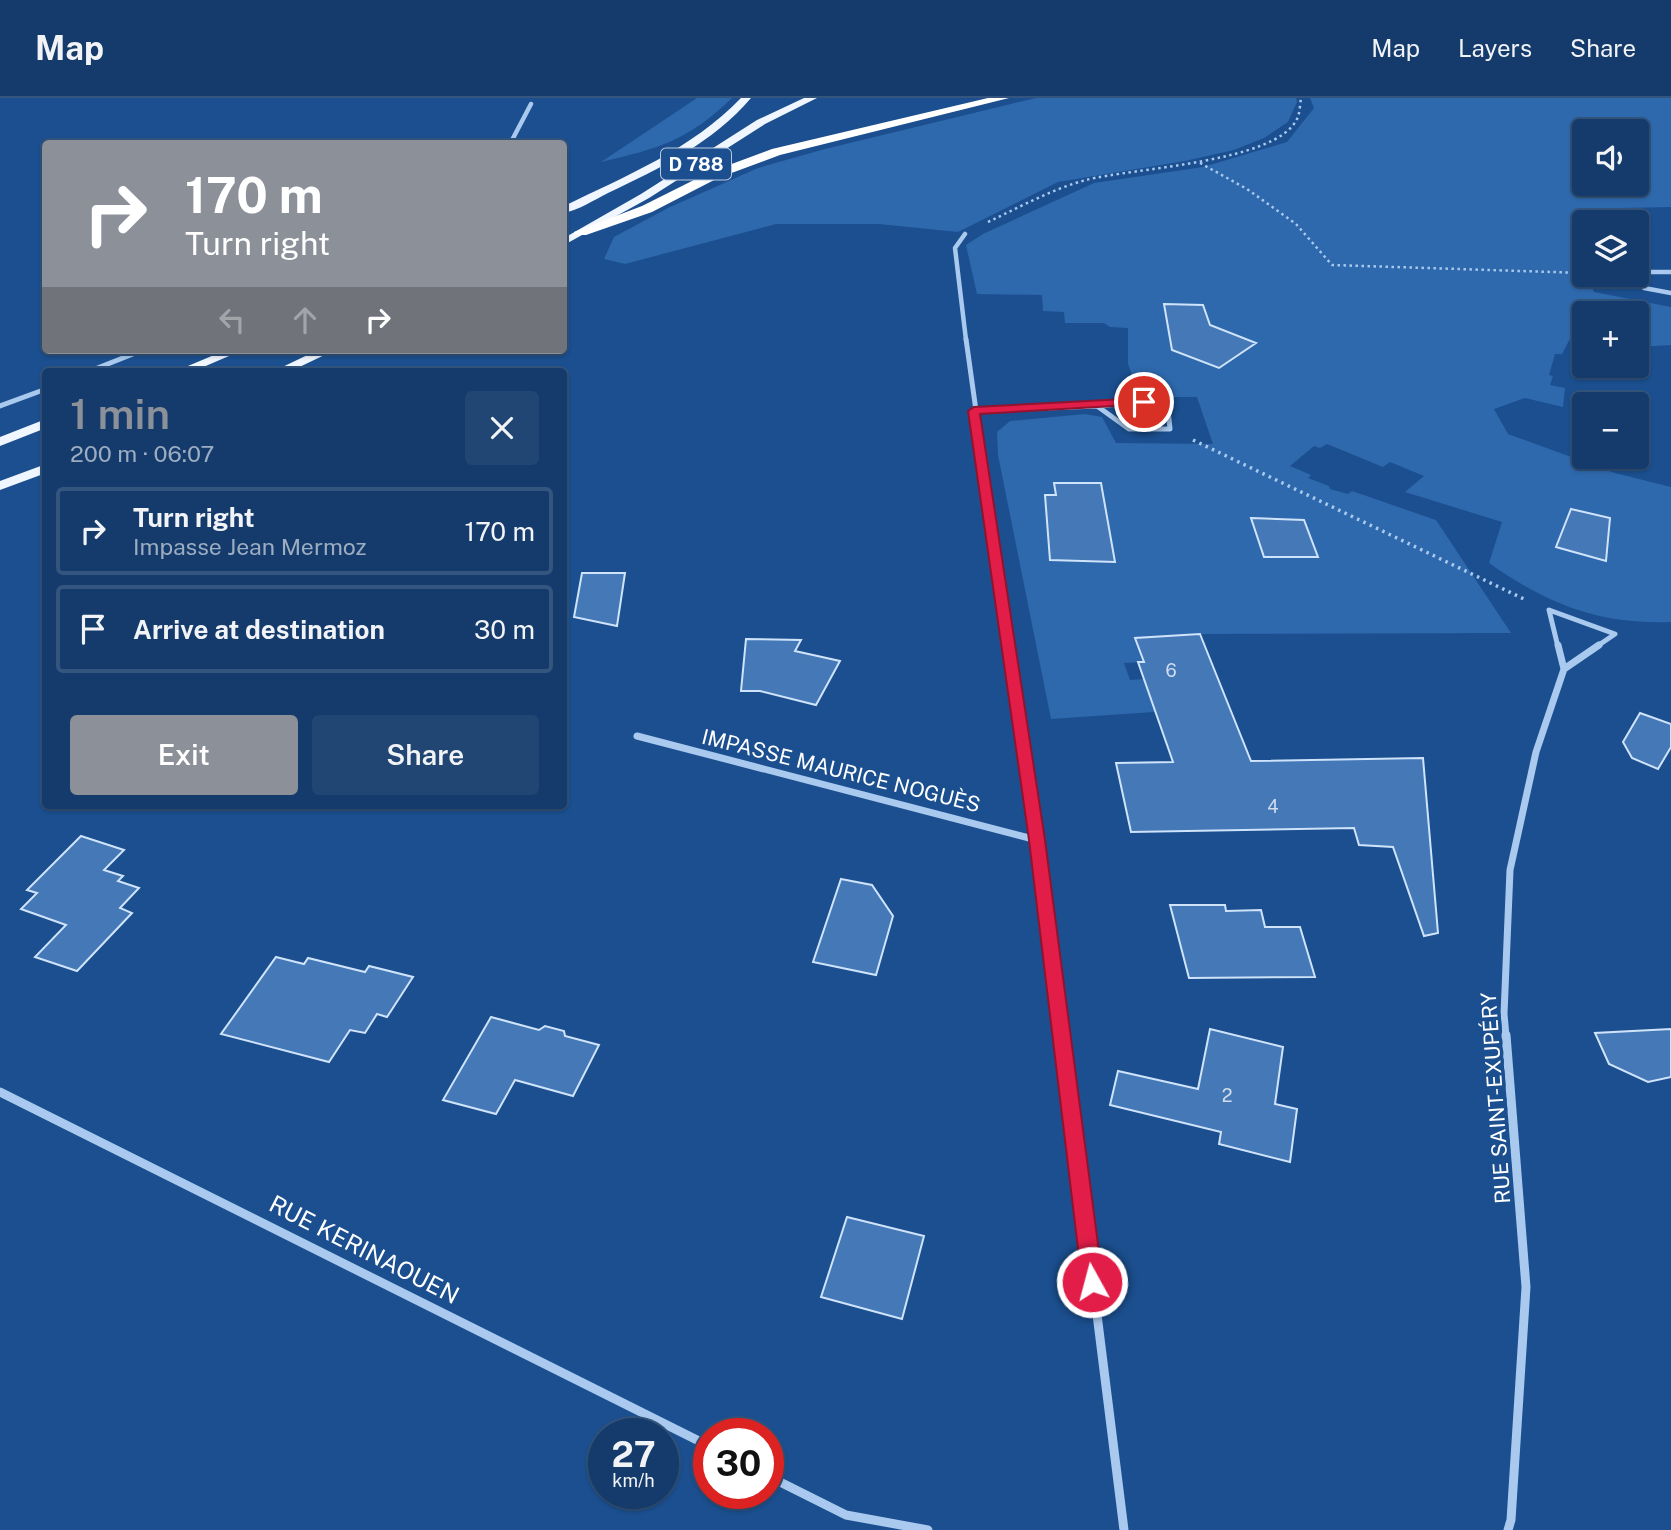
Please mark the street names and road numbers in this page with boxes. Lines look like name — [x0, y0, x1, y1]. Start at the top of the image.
road number: D 788 — [661, 148, 731, 180]
street label: IMPASSE MAURICE NOGUÈS — [699, 724, 983, 817]
street label: RUE SAINT-EXUPÉRY — [1476, 991, 1515, 1205]
street label: RUE KERINAOUEN — [265, 1189, 464, 1309]

